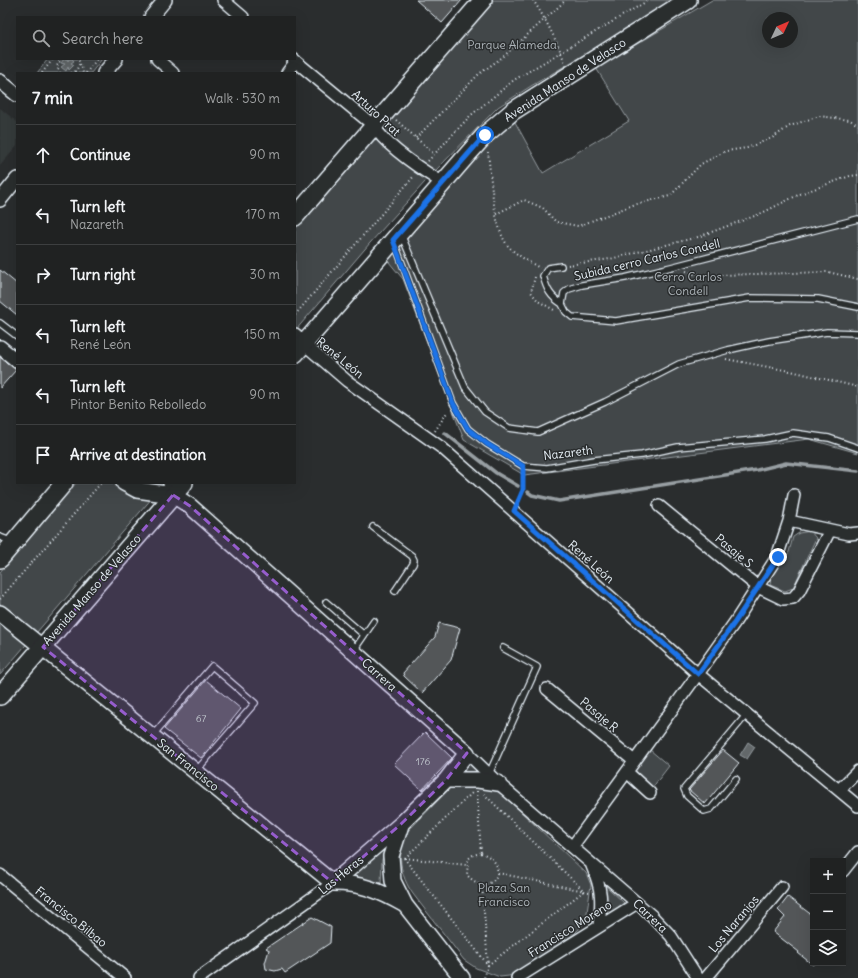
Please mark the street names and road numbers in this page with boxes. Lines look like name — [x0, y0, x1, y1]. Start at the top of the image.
street label: Avenida Manso de Velasco — [501, 34, 629, 125]
street label: Arturo Prat — [349, 86, 404, 139]
street label: Subida cerro Carlos Condell — [573, 235, 721, 284]
street label: René León — [314, 334, 367, 381]
street label: Nazareth — [542, 442, 594, 463]
street label: Pasaje S — [712, 530, 757, 571]
street label: Avenida Manso de Velasco — [39, 531, 144, 648]
street label: René León — [565, 537, 617, 586]
street label: Carrera — [359, 655, 400, 694]
street label: Pasaje R — [577, 694, 622, 735]
street label: San Francisco — [154, 735, 222, 794]
street label: Las Heras — [315, 852, 366, 897]
street label: Francisco Bilbao — [32, 883, 110, 950]
street label: Los Naranjos — [705, 892, 762, 955]
street label: Carrera — [630, 896, 671, 936]
street label: Francisco Moreno — [525, 897, 615, 960]

